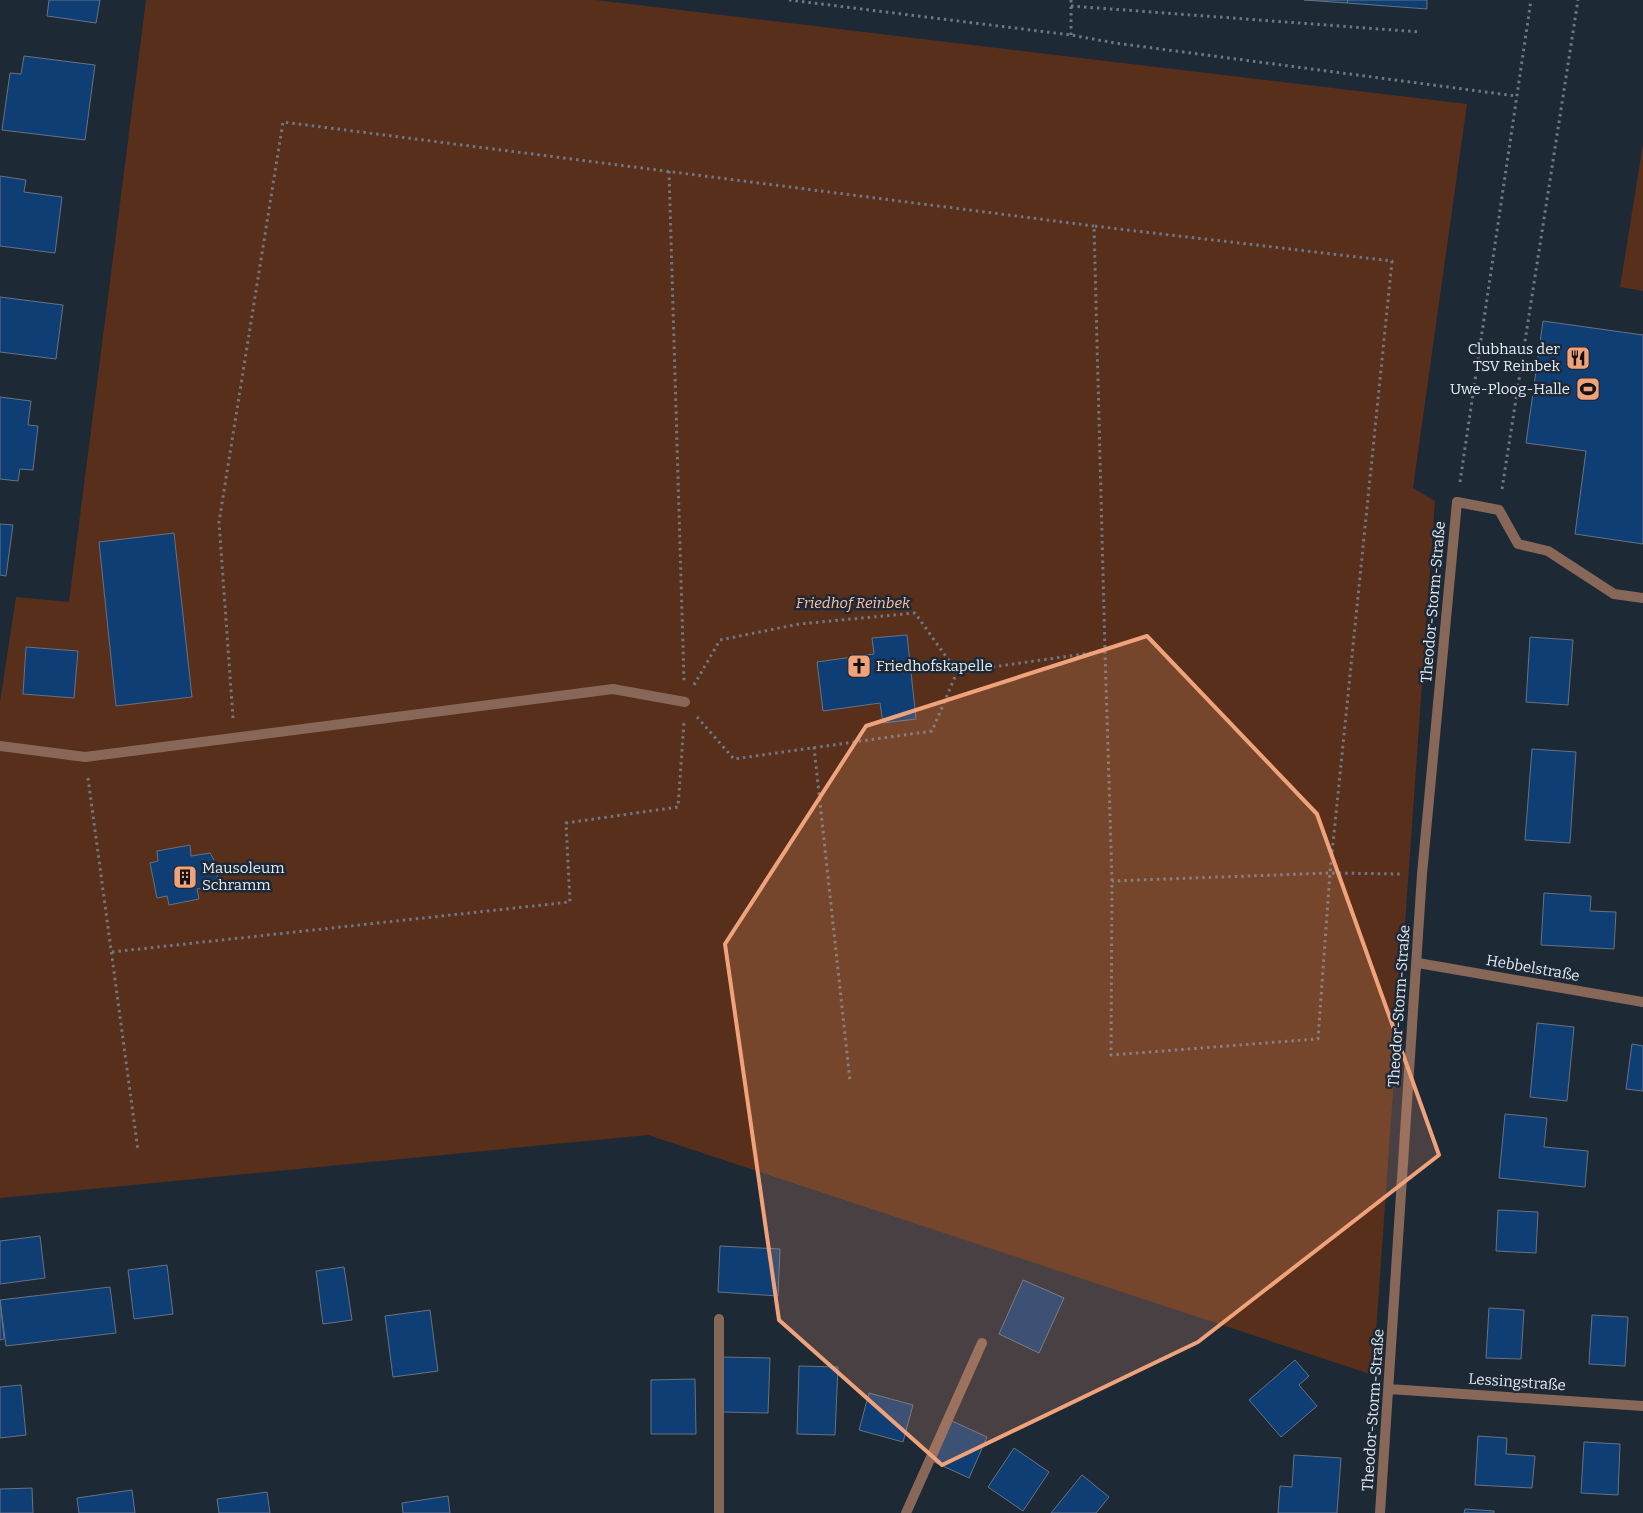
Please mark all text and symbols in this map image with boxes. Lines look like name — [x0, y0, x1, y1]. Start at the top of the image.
place label: Clubhaus der TSV Reinbek — [1468, 340, 1560, 375]
restaurant icon: Clubhaus der TSV Reinbek — [1565, 345, 1591, 371]
sports icon: Uwe-Ploog-Halle — [1575, 376, 1601, 402]
place label: Uwe-Ploog-Halle — [1450, 380, 1570, 398]
street label: Theodor-Storm-Straße — [1417, 520, 1449, 684]
park label: Friedhof Reinbek — [796, 594, 911, 612]
church icon: Friedhofskapelle — [846, 653, 872, 679]
place label: Friedhofskapelle — [876, 657, 993, 675]
place label: Mausoleum Schramm — [202, 859, 285, 894]
building icon: Mausoleum Schramm — [172, 864, 198, 890]
street label: Theodor-Storm-Straße — [1384, 924, 1414, 1088]
street label: Hebbelstraße — [1485, 951, 1581, 985]
street label: Theodor-Storm-Straße — [1358, 1328, 1388, 1492]
street label: Lessingstraße — [1468, 1370, 1566, 1394]

